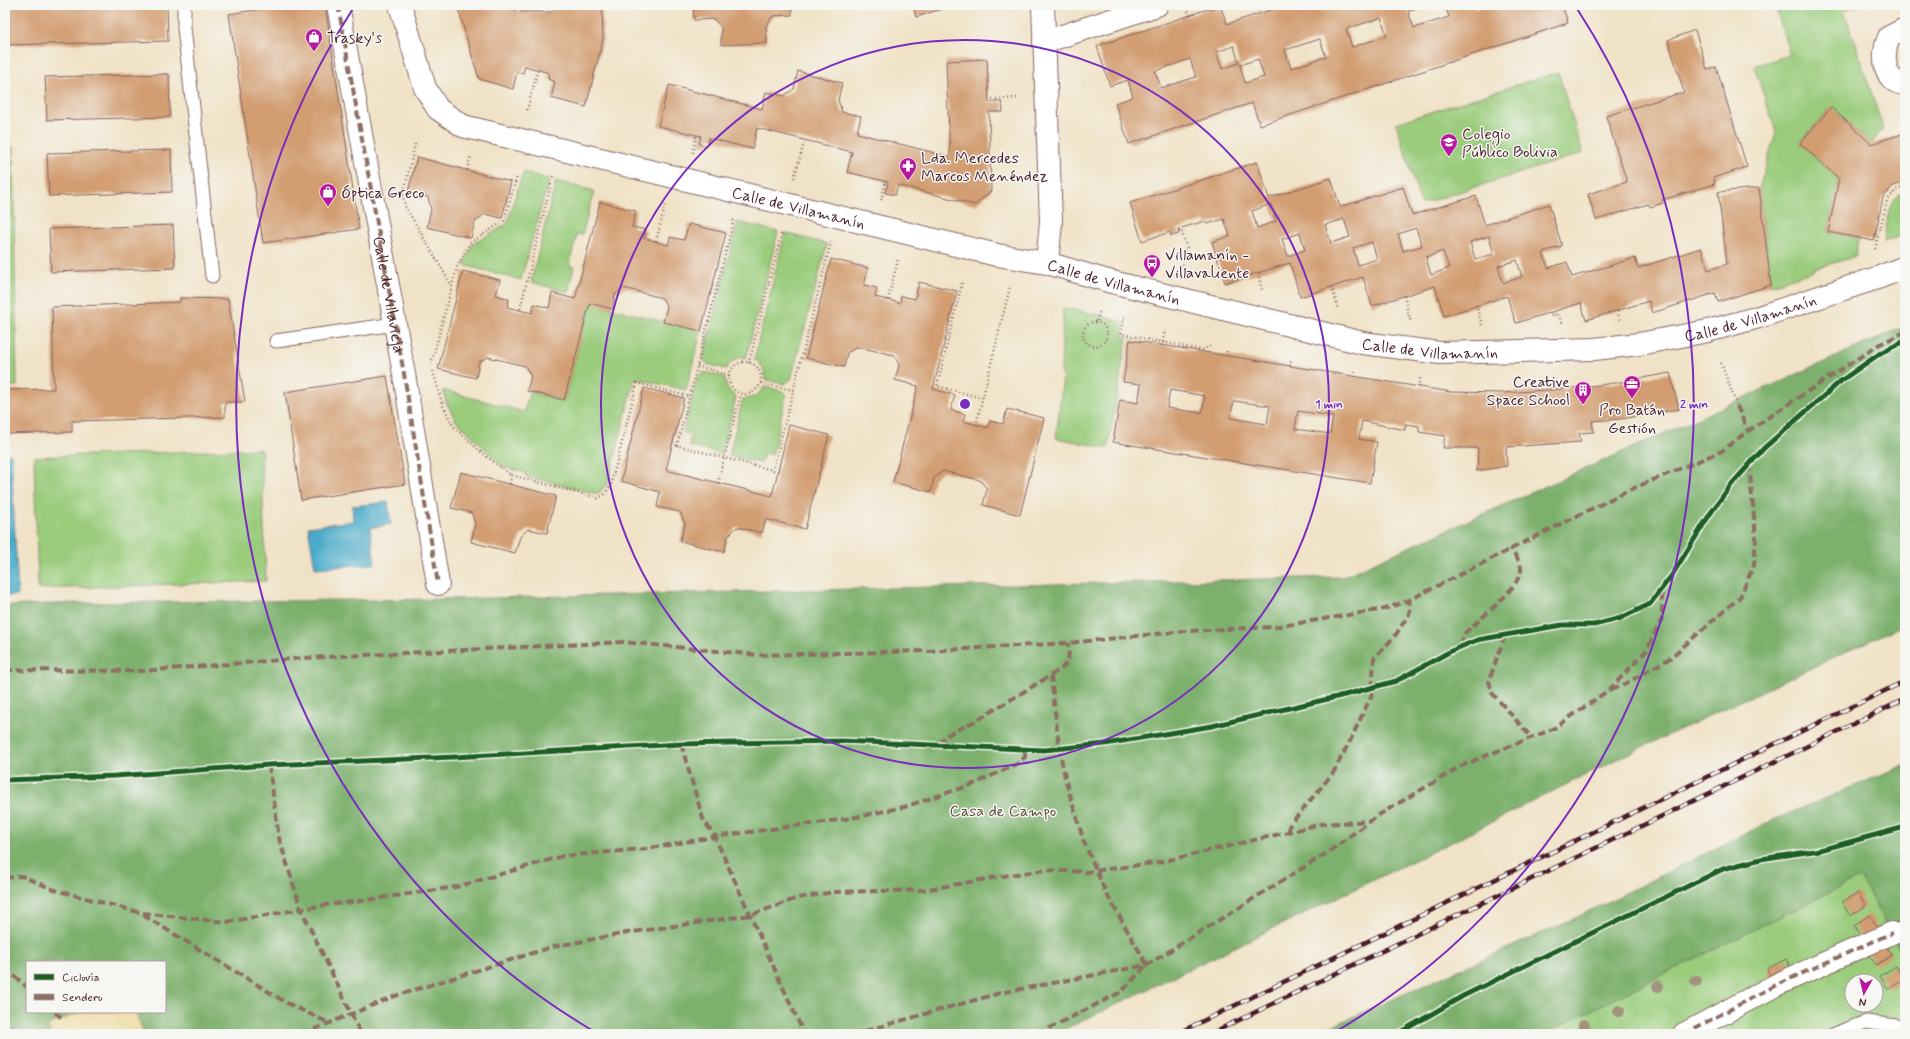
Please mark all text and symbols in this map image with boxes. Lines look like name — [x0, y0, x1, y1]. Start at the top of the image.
shop icon: Trasky's — [304, 27, 324, 52]
place label: Trasky's — [327, 28, 382, 49]
place label: Colegio Público Bolivia — [1462, 124, 1558, 163]
school or university icon: Colegio Público Bolivia — [1439, 132, 1459, 157]
place label: Lda. Mercedes Marcos Menéndez — [921, 148, 1048, 187]
pharmacy icon: Lda. Mercedes Marcos Menéndez — [898, 156, 918, 181]
shop icon: Óptica Greco — [318, 182, 338, 207]
street label: Calle de Villamanín — [730, 182, 867, 235]
place label: Óptica Greco — [341, 183, 425, 204]
street label: Calle de Villavieja — [368, 235, 409, 355]
place label: Villamanín - Villavaliente — [1165, 245, 1249, 284]
bus stop icon: Villamanín - Villavaliente — [1142, 253, 1162, 278]
street label: Calle de Villamanín — [1045, 255, 1182, 310]
street label: Calle de Villamanín — [1683, 290, 1819, 347]
street label: Calle de Villamanín — [1361, 334, 1498, 365]
place label: Creative Space School — [1487, 372, 1570, 411]
office icon: Pro Batán Gestión — [1622, 374, 1642, 399]
building icon: Creative Space School — [1573, 380, 1593, 405]
centre of rings — [958, 397, 972, 411]
text: 1 min — [1315, 397, 1343, 413]
text: 2 min — [1680, 397, 1708, 413]
place label: Pro Batán Gestión — [1599, 400, 1665, 439]
park label: Casa de Campo — [950, 801, 1056, 822]
legend — [26, 961, 166, 1013]
text: Ciclovía — [62, 970, 100, 986]
north arrow — [1844, 973, 1884, 1013]
text: Sendero — [62, 990, 103, 1006]
text: N — [1858, 994, 1867, 1009]

